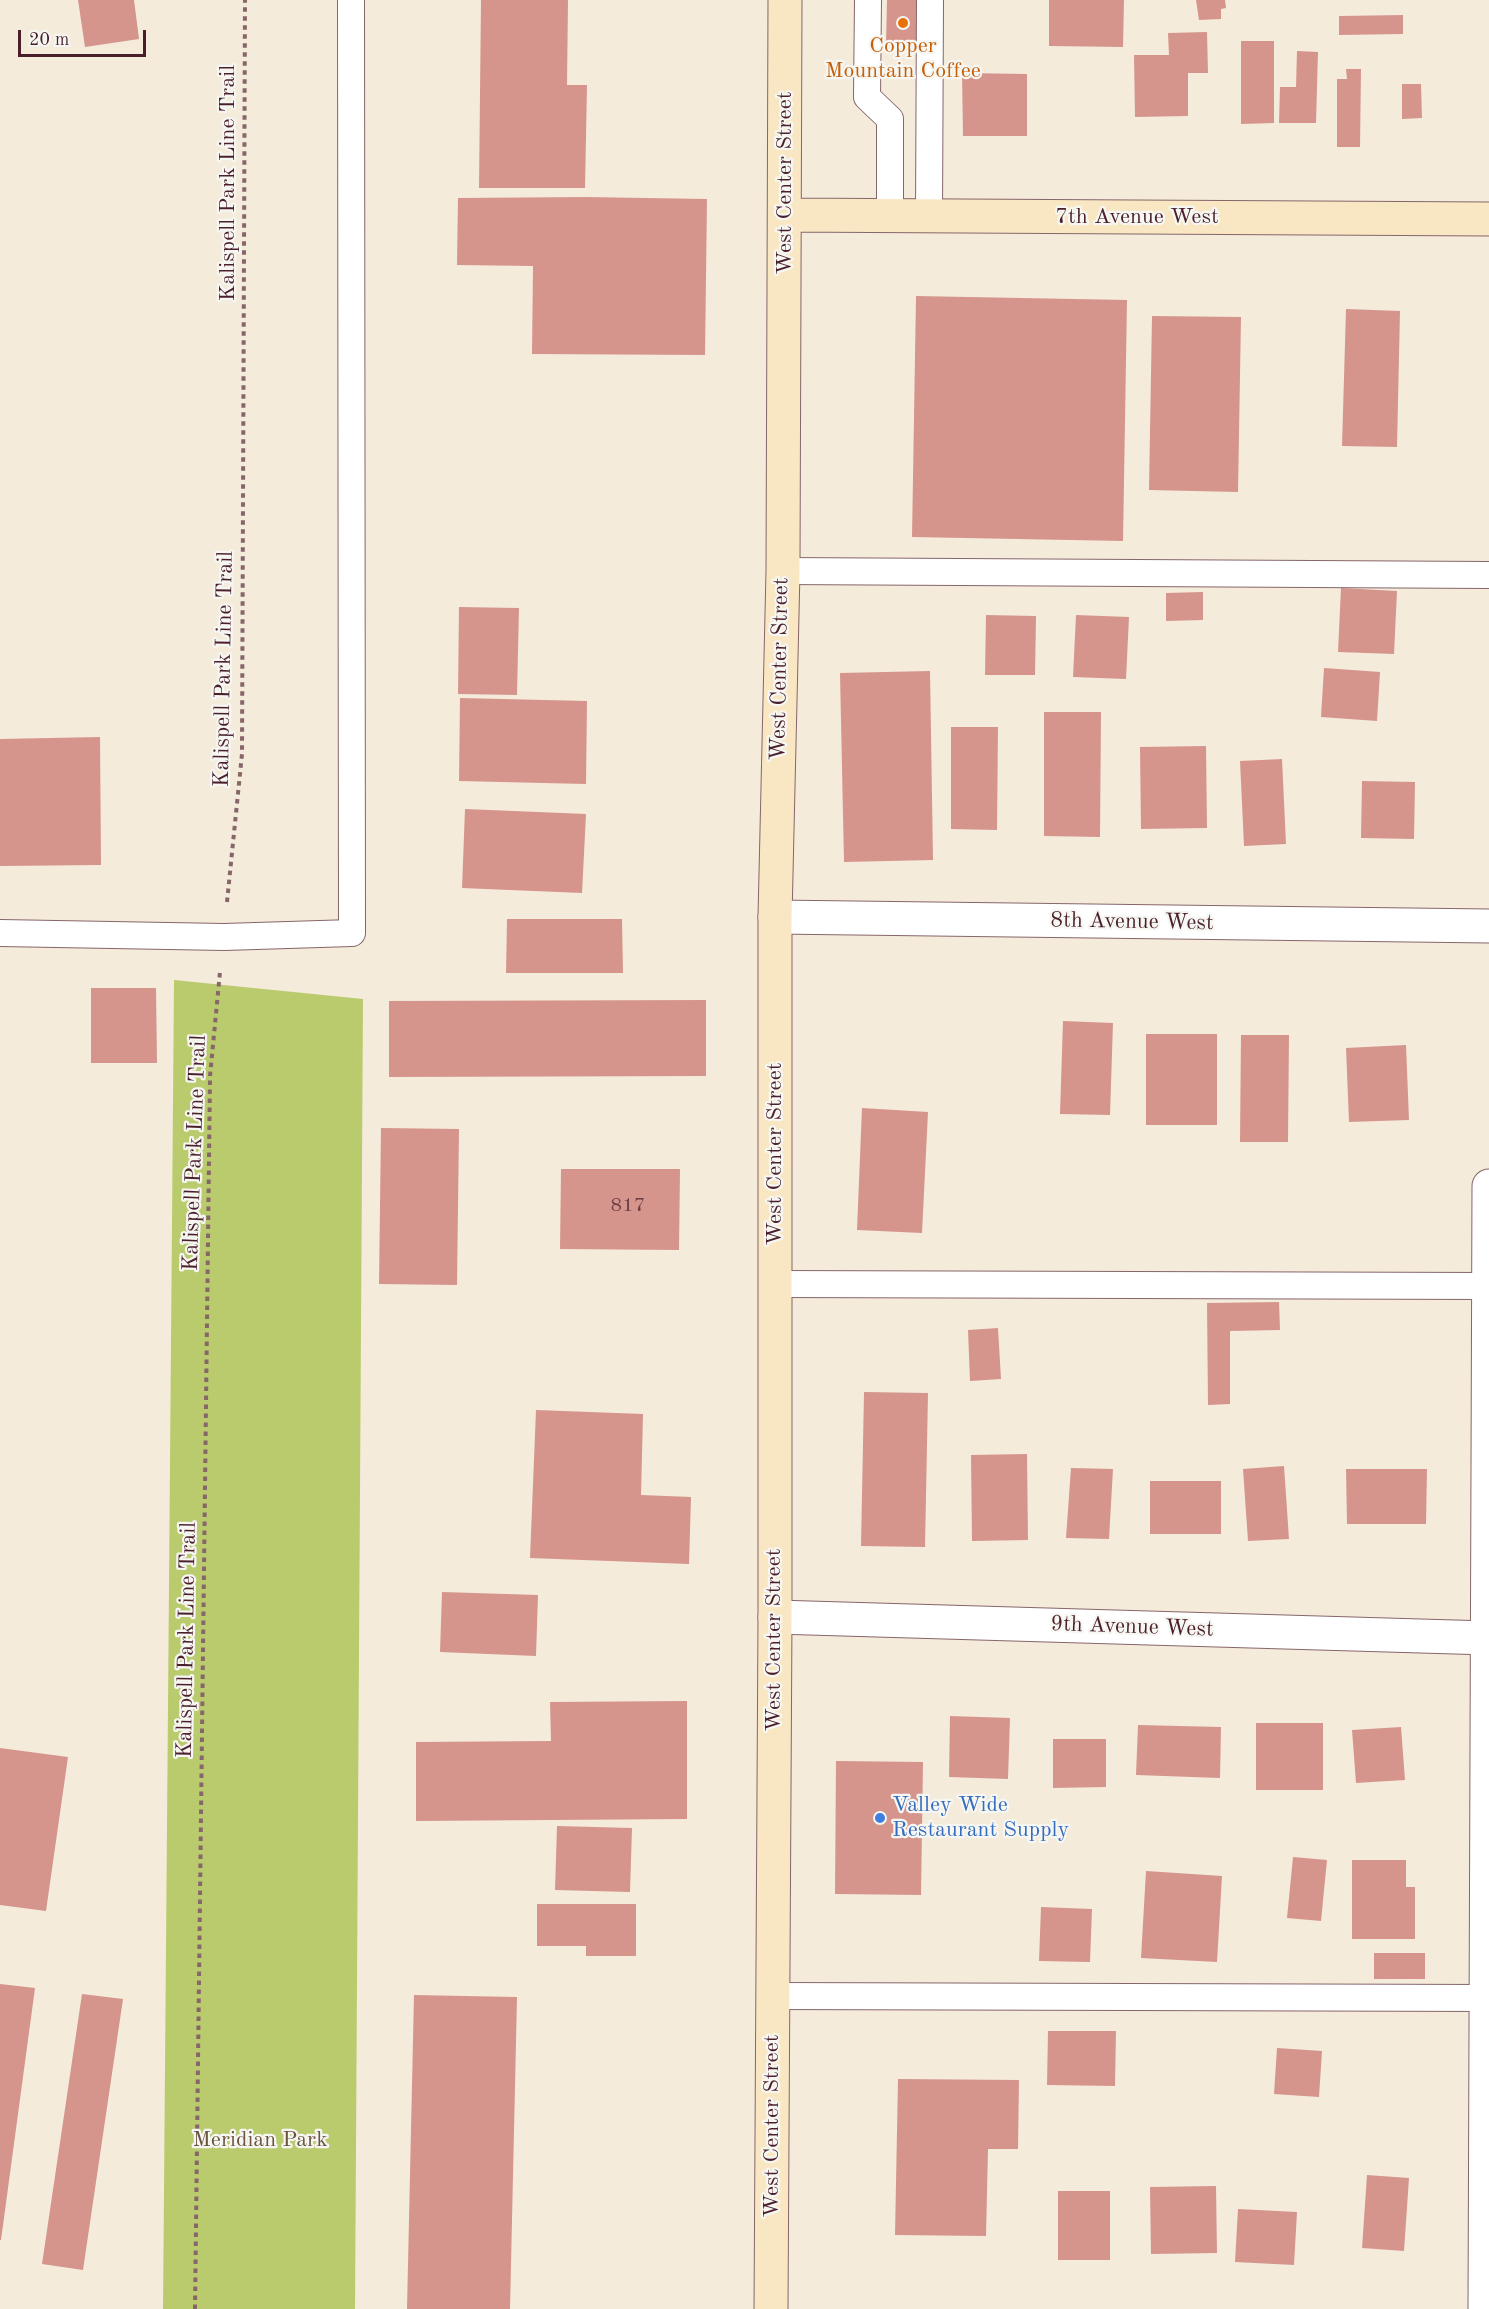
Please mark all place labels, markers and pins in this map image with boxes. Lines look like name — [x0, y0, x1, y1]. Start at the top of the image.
marker: Copper Mountain Coffee — [896, 16, 910, 30]
place label: Copper Mountain Coffee — [825, 33, 981, 84]
place label: Valley Wide Restaurant Supply — [892, 1792, 1069, 1844]
marker: Valley Wide Restaurant Supply — [873, 1811, 887, 1825]

